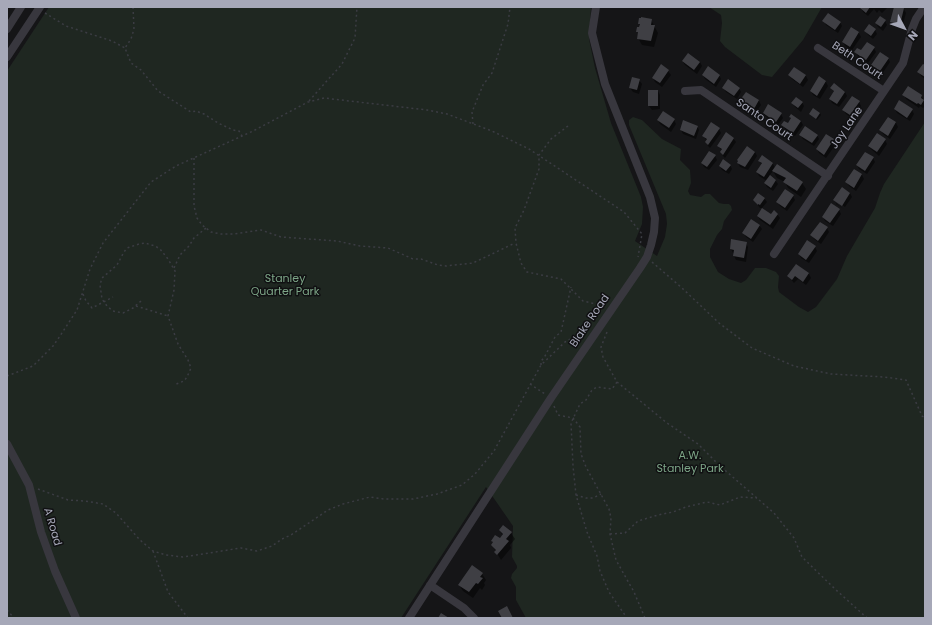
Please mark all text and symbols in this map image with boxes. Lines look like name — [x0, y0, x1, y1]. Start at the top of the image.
north arrow — [884, 8, 924, 48]
text: N — [904, 27, 922, 44]
street label: Beth Court — [829, 39, 885, 83]
street label: Santo Court — [733, 96, 795, 144]
street label: Joy Lane — [828, 104, 866, 152]
park label: Stanley Quarter Park — [251, 272, 319, 298]
street label: Blake Road — [567, 292, 613, 350]
park label: A.W. Stanley Park — [656, 449, 724, 475]
street label: A Road — [40, 506, 64, 548]

